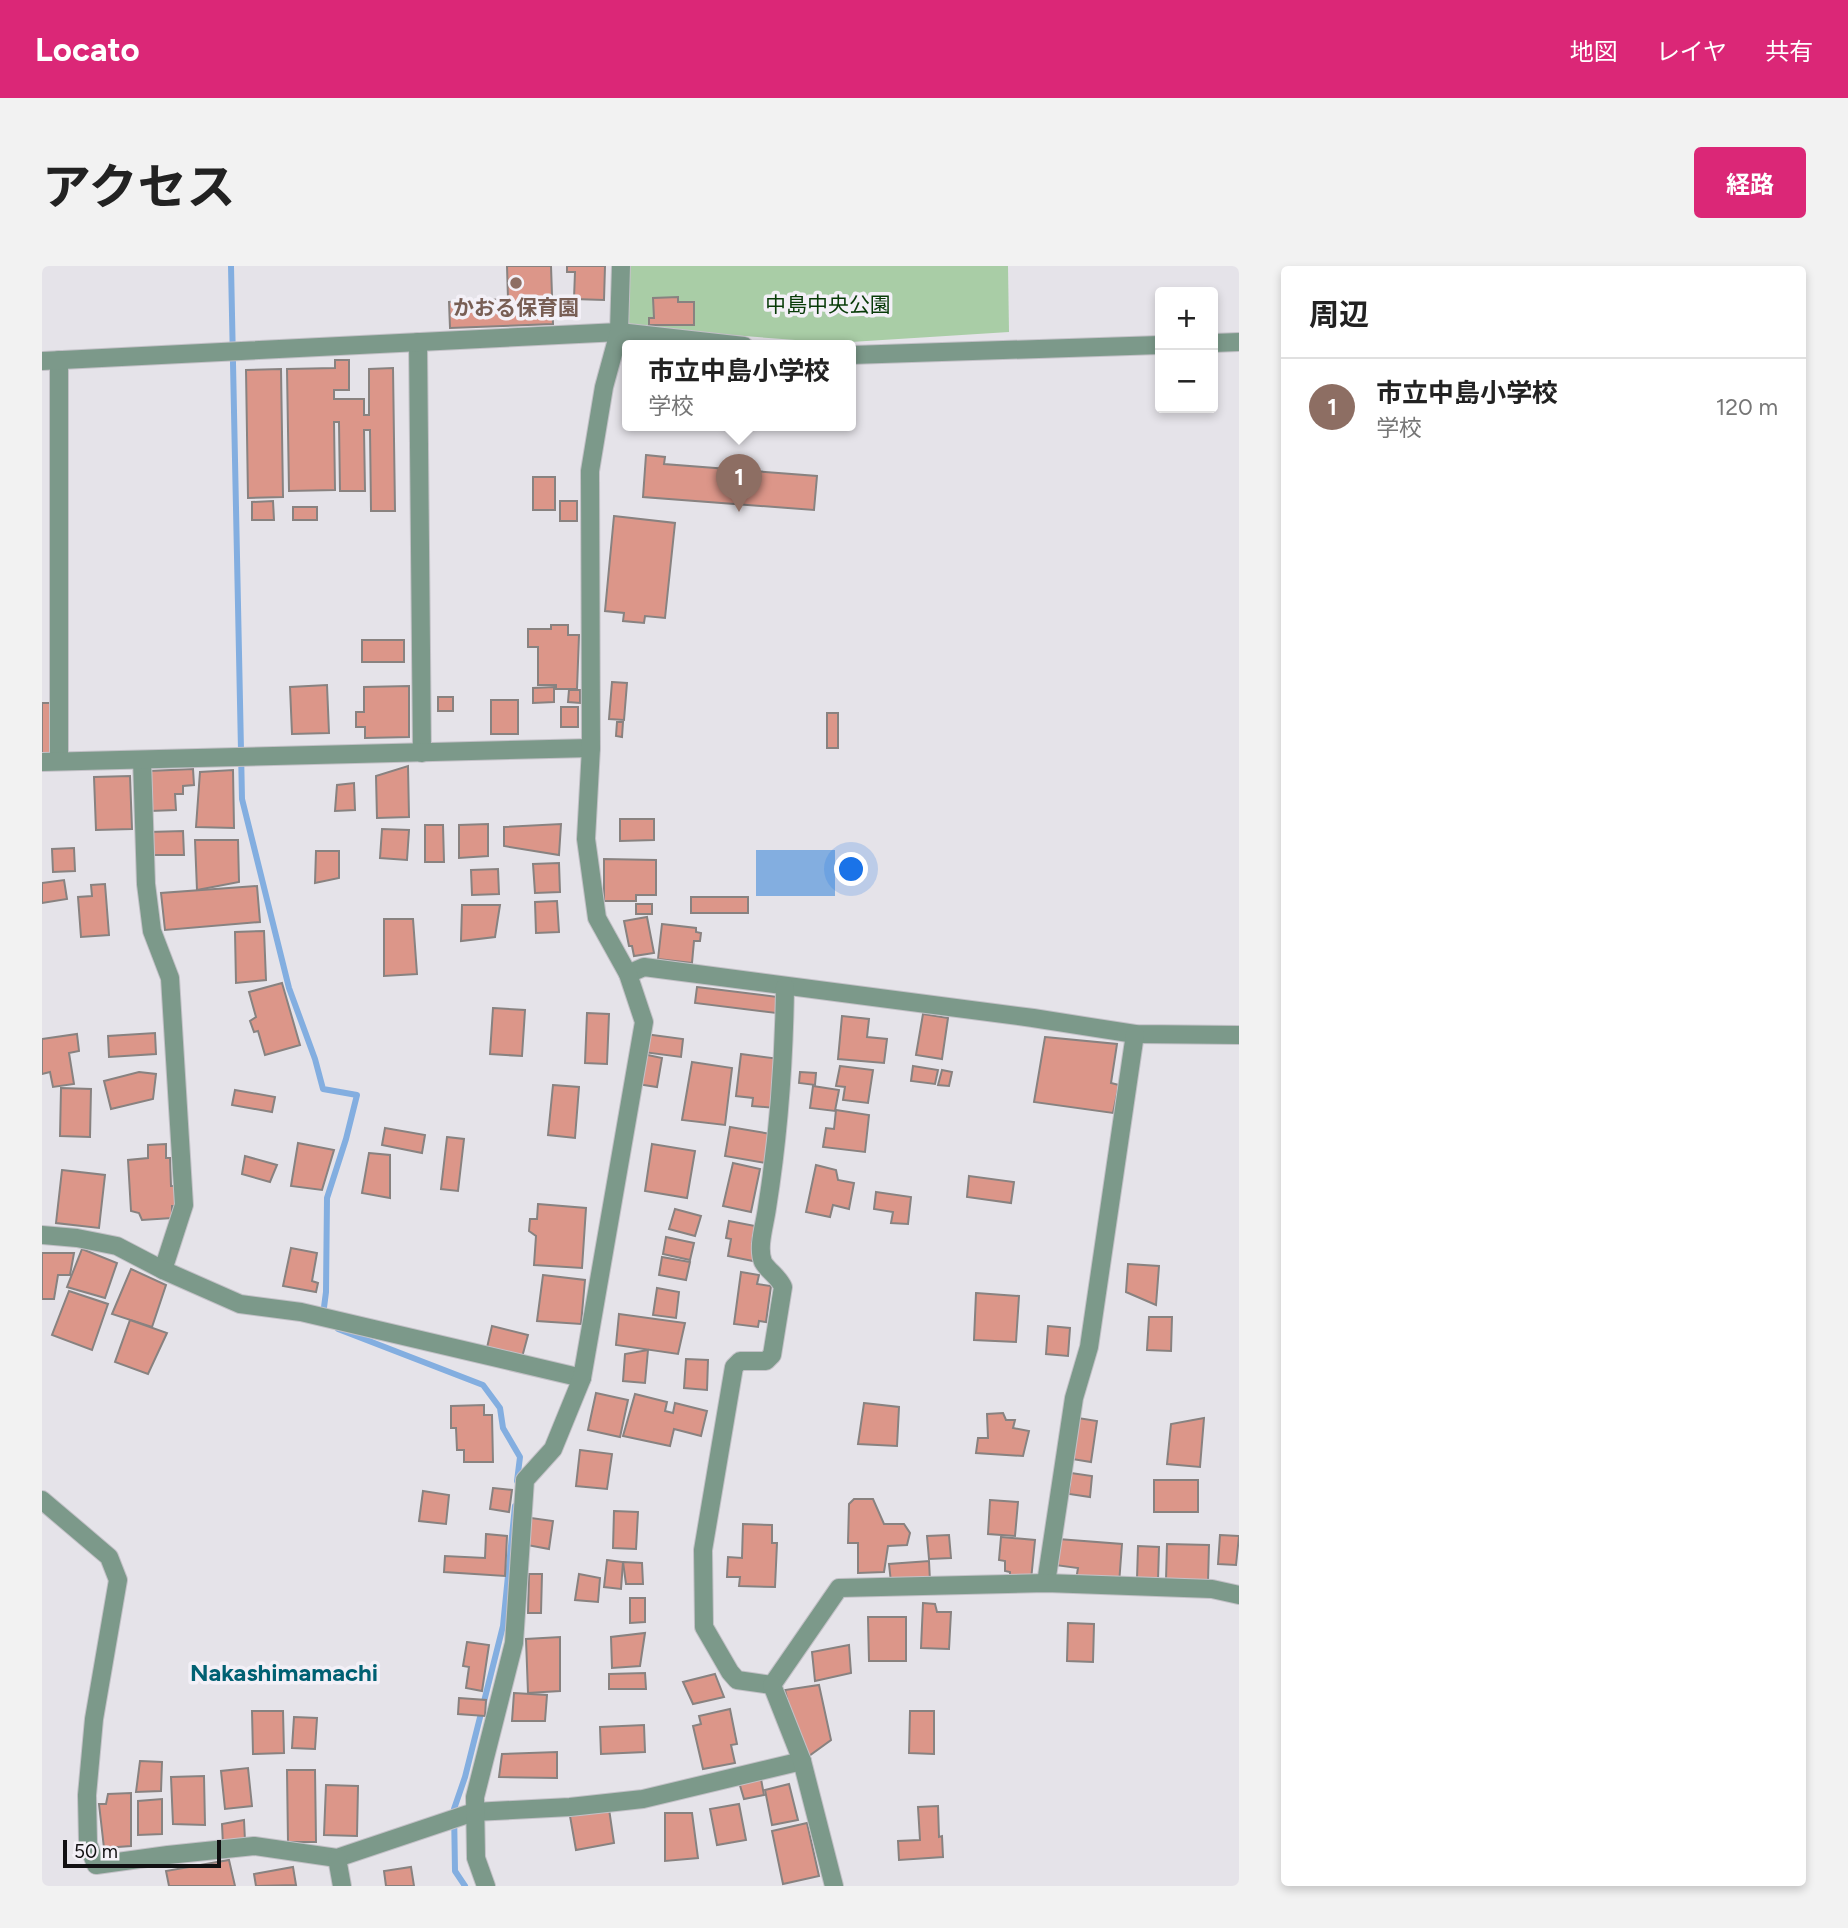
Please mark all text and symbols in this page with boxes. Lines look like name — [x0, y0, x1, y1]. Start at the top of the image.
text: Locato — [35, 30, 140, 69]
text: 地図 — [1570, 37, 1618, 66]
text: レイヤ — [1656, 37, 1727, 66]
text: 共有 — [1765, 37, 1813, 66]
button: 経路 — [1694, 147, 1806, 218]
text: アクセス — [42, 157, 236, 216]
marker: かおる保育園 — [508, 275, 524, 291]
map controls — [1155, 287, 1218, 413]
button: + — [1155, 287, 1218, 350]
park label: 中島中央公園 — [765, 292, 891, 317]
place label: かおる保育園 — [453, 295, 579, 320]
text: 周辺 — [1309, 296, 1369, 333]
popup — [622, 340, 856, 431]
button: − — [1155, 350, 1218, 413]
text: 市立中島小学校 — [648, 355, 830, 387]
text: 市立中島小学校 — [1376, 377, 1558, 409]
text: 学校 — [648, 392, 694, 420]
text: 1 — [1327, 393, 1337, 421]
text: 120 m — [1716, 393, 1778, 421]
text: 学校 — [1376, 414, 1422, 442]
pin: 1 — [716, 454, 762, 512]
your location — [834, 852, 868, 886]
district label: Nakashimamachi — [190, 1658, 378, 1687]
scale bar — [63, 1837, 220, 1869]
text: 50 m — [74, 1840, 118, 1863]

